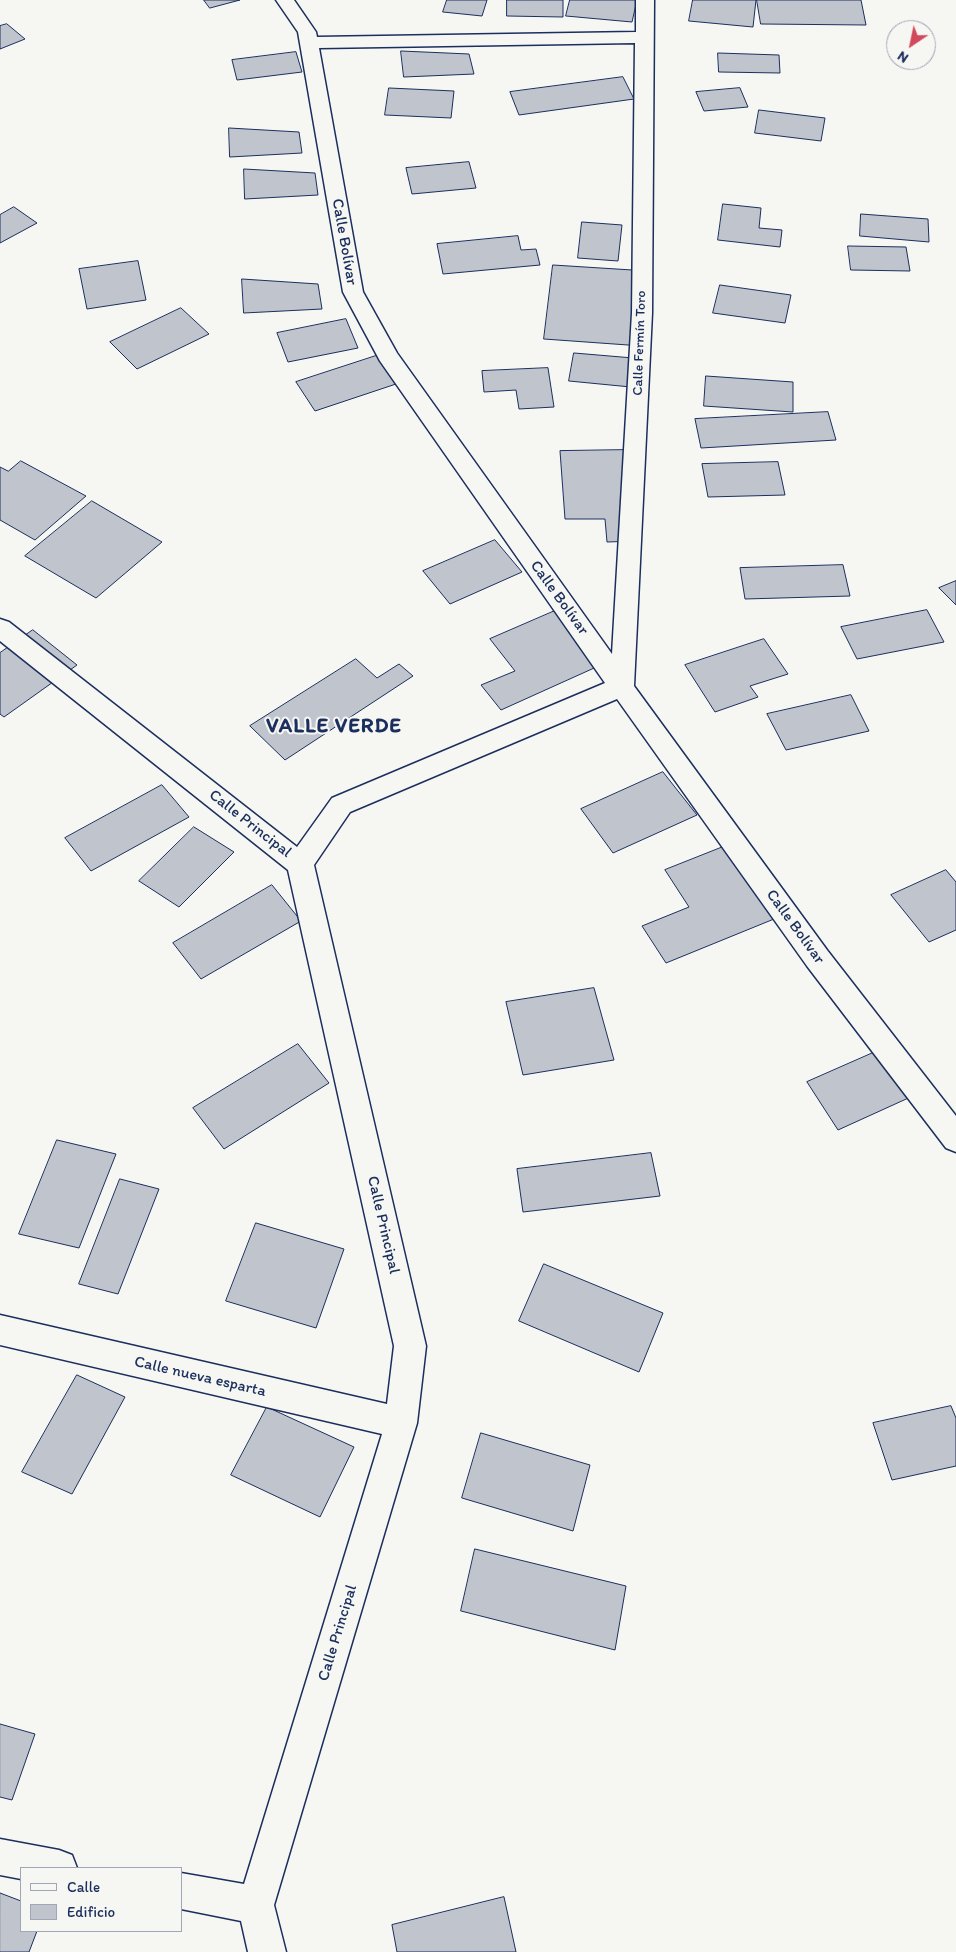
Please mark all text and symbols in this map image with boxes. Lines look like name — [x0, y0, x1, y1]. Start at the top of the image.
north arrow — [886, 20, 936, 70]
text: N — [894, 47, 912, 67]
street label: Calle Bolívar — [327, 197, 361, 287]
street label: Calle Fermín Toro — [630, 290, 650, 396]
street label: Calle Bolívar — [525, 557, 593, 639]
district label: VALLE VERDE — [264, 714, 404, 740]
street label: Calle Principal — [205, 786, 295, 862]
street label: Calle Bolívar — [761, 886, 829, 968]
street label: Calle Principal — [362, 1174, 404, 1276]
street label: Calle nueva esparta — [132, 1352, 268, 1402]
street label: Calle Principal — [314, 1582, 362, 1684]
legend — [20, 1867, 182, 1932]
text: Calle — [67, 1878, 100, 1896]
text: Edificio — [67, 1903, 115, 1921]

